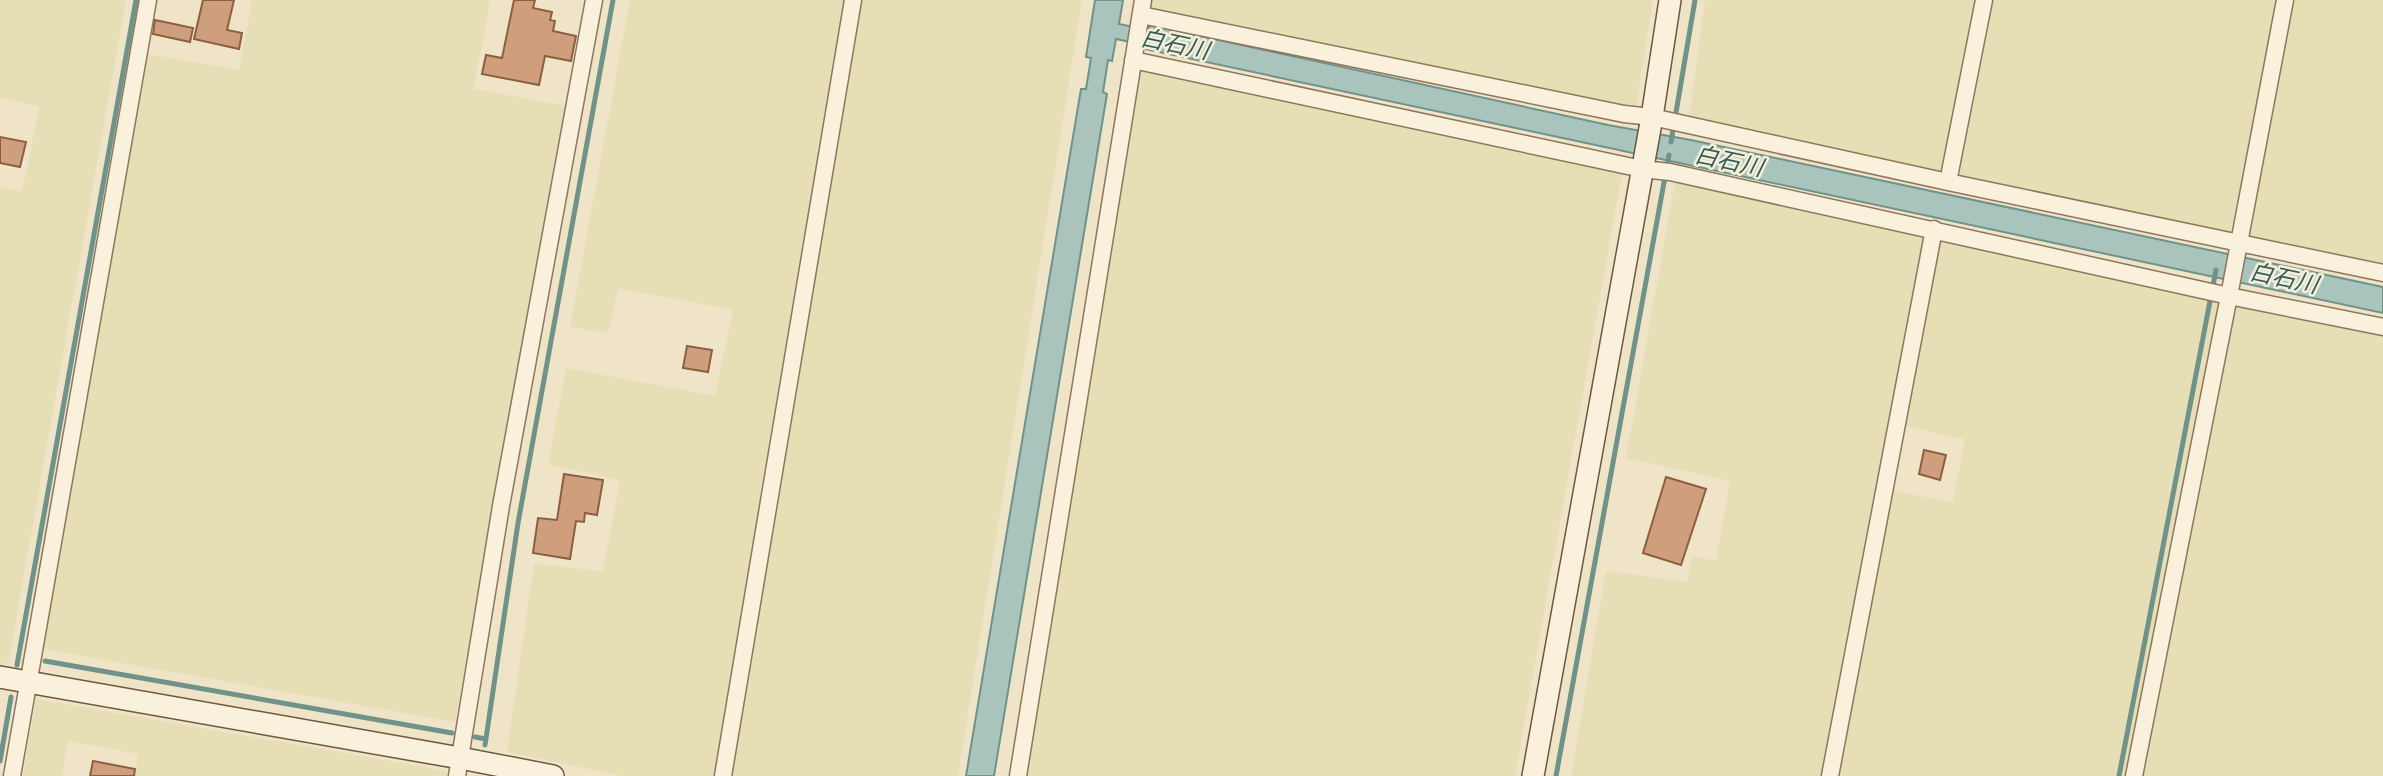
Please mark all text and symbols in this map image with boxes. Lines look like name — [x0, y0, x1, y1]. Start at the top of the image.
water label: 白石川 — [1138, 18, 1216, 66]
water label: 白石川 — [1692, 135, 1770, 183]
water label: 白石川 — [2247, 252, 2325, 300]

